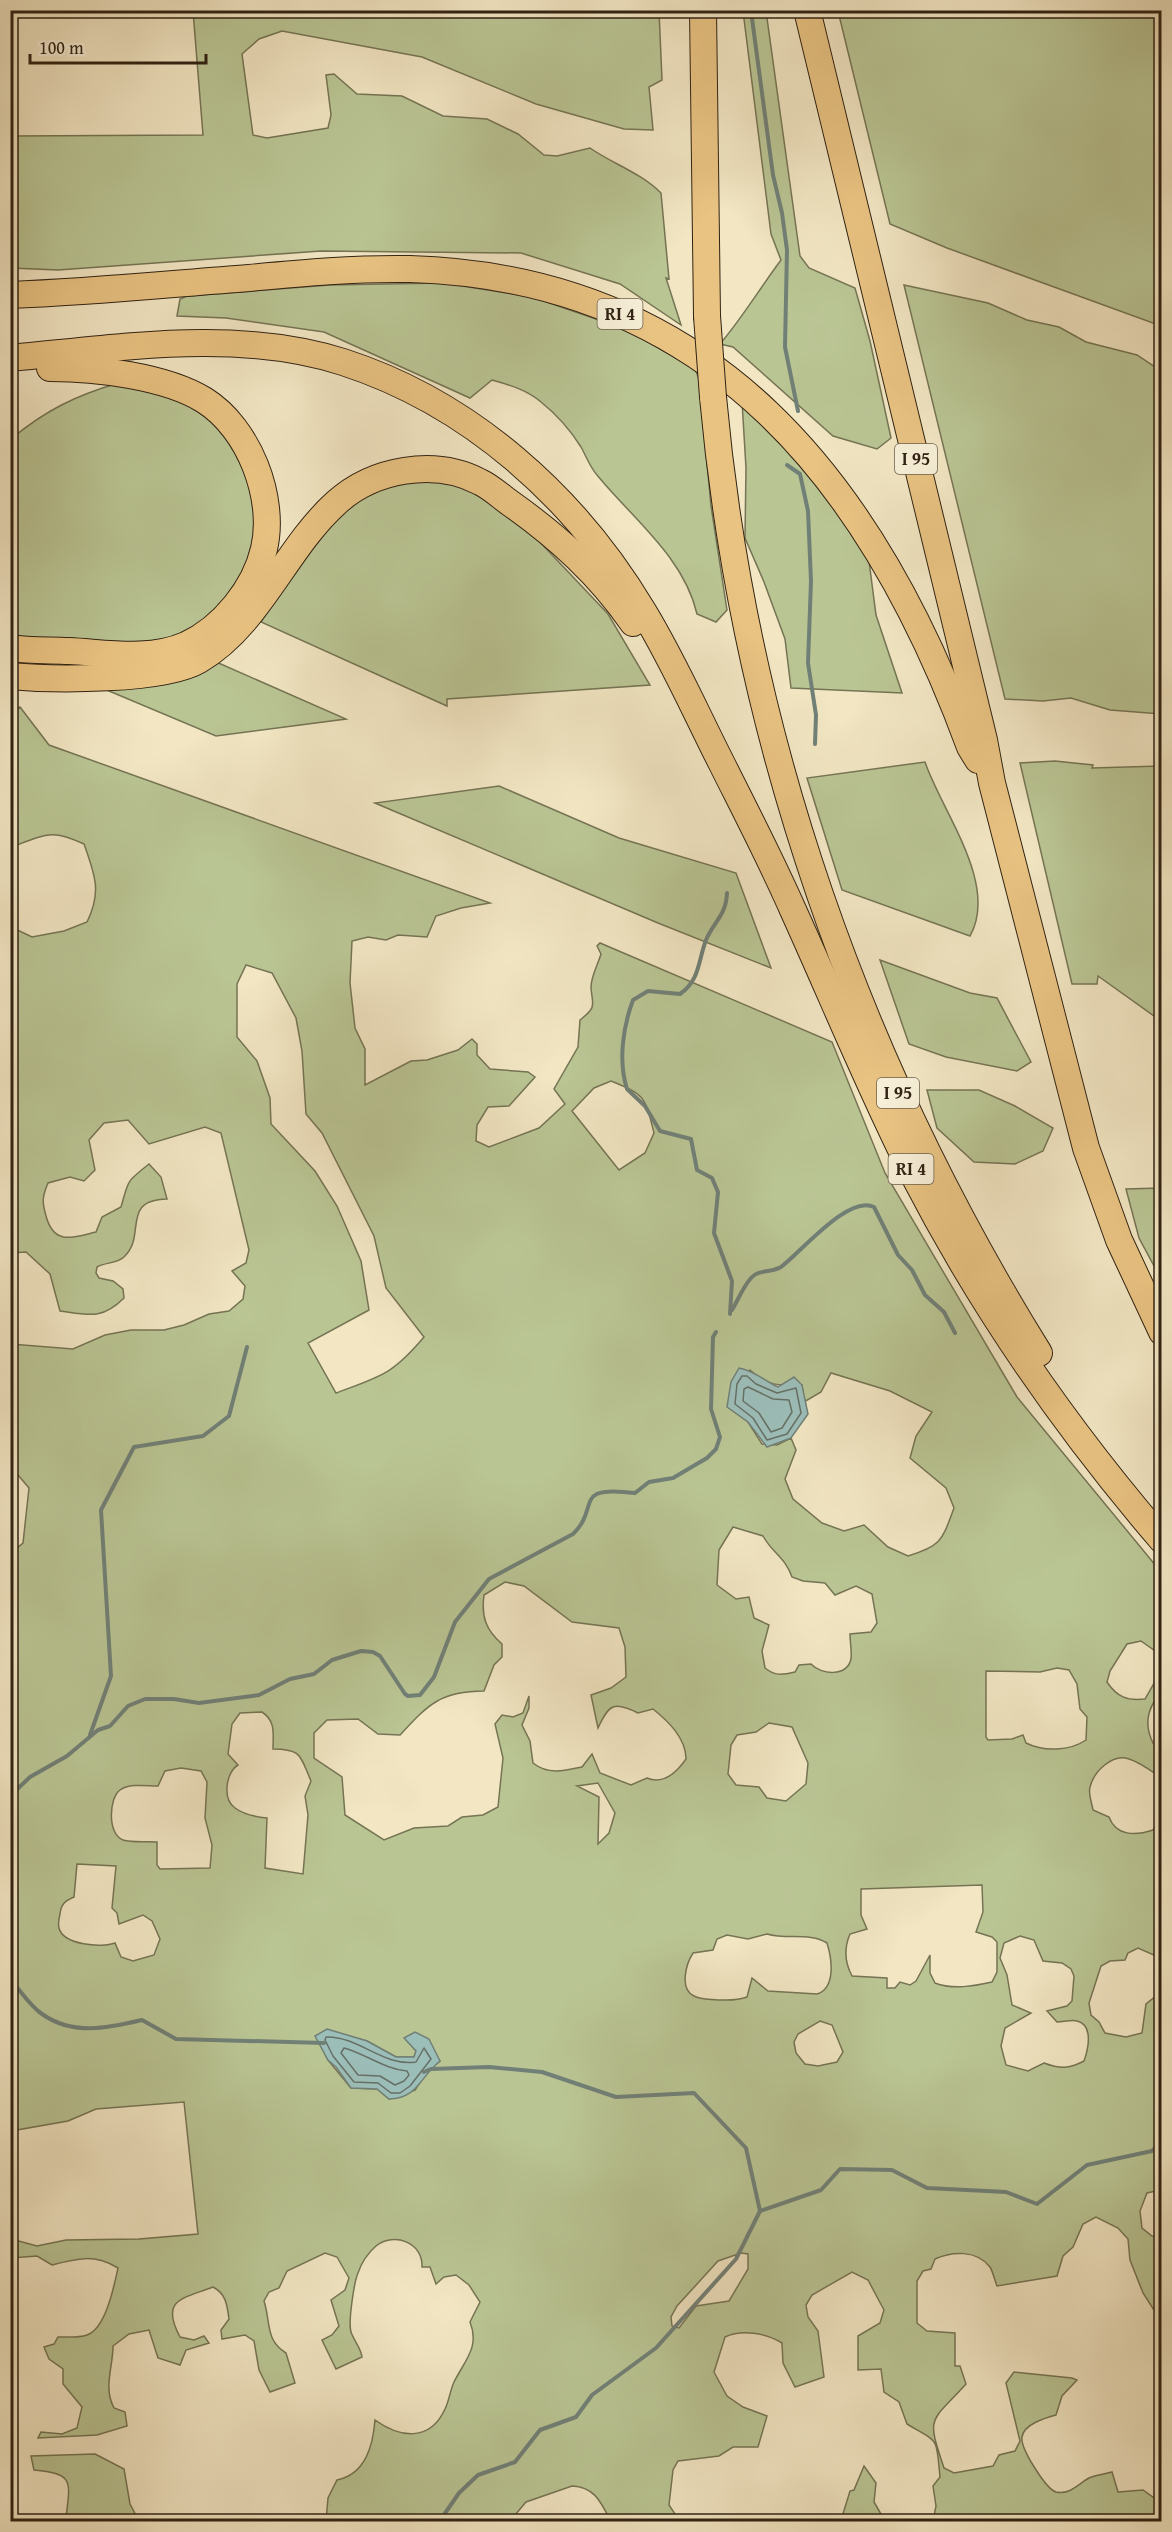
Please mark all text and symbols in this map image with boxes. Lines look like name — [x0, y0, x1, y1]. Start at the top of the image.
scale bar — [30, 27, 206, 65]
text: 100 m — [39, 34, 84, 61]
road number: RI 4 — [598, 299, 642, 329]
road number: I 95 — [895, 444, 937, 474]
road number: I 95 — [877, 1078, 919, 1108]
road number: RI 4 — [888, 1154, 934, 1184]

